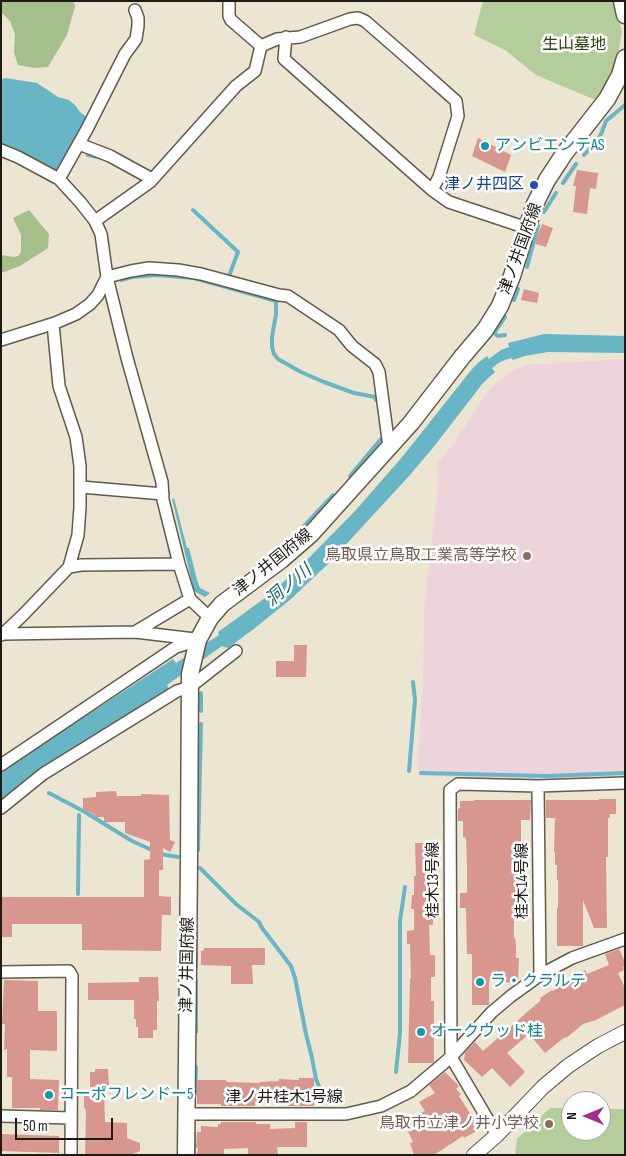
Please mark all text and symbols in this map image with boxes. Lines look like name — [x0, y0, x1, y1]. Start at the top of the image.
park label: 生山墓地 — [542, 35, 606, 55]
place label: アンビエンテAS — [495, 136, 605, 156]
marker: アンビエンテAS — [479, 140, 491, 152]
place label: 津ノ井四区 — [444, 175, 524, 195]
marker: 津ノ井四区 — [528, 179, 540, 191]
street label: 津ノ井国府線 — [496, 201, 546, 297]
street label: 津ノ井国府線 — [230, 525, 316, 601]
place label: 鳥取県立鳥取工業高等学校 — [325, 546, 517, 566]
marker: 鳥取県立鳥取工業高等学校 — [521, 550, 533, 562]
water label: 洞ノ川 — [261, 560, 317, 612]
street label: 桂木13号線 — [424, 842, 444, 918]
street label: 桂木14号線 — [513, 843, 533, 919]
street label: 津ノ井国府線 — [178, 917, 198, 1013]
place label: ラ・クラルテ — [490, 972, 586, 992]
marker: ラ・クラルテ — [474, 976, 486, 988]
place label: オークウッド桂 — [431, 1022, 543, 1042]
marker: オークウッド桂 — [415, 1026, 427, 1038]
place label: コーポフレンドー5 — [59, 1085, 193, 1105]
street label: 津ノ井桂木1号線 — [225, 1088, 343, 1108]
marker: コーポフレンドー5 — [43, 1089, 55, 1101]
north arrow — [561, 1091, 611, 1141]
scale bar — [18, 1108, 115, 1140]
text: N — [563, 1112, 580, 1120]
place label: 鳥取市立津ノ井小学校 — [379, 1114, 539, 1134]
text: 50 m — [23, 1117, 48, 1136]
marker: 鳥取市立津ノ井小学校 — [543, 1118, 555, 1130]

